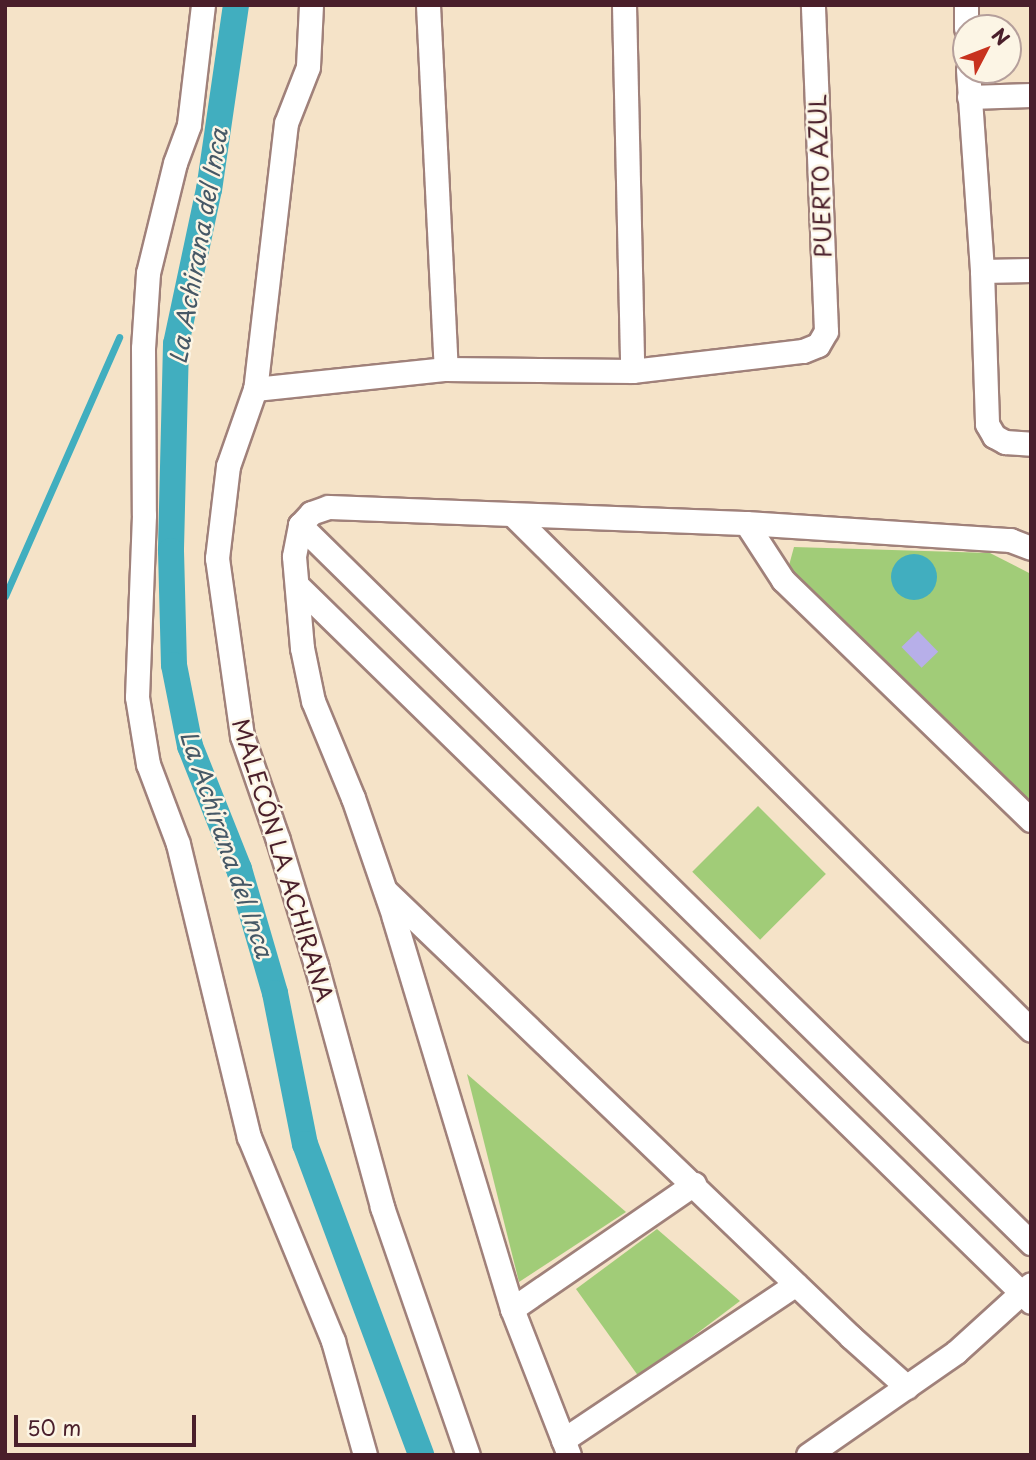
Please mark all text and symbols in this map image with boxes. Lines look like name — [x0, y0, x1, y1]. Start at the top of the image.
north arrow — [952, 14, 1022, 84]
text: N — [986, 21, 1017, 51]
street label: PUERTO AZUL — [803, 92, 837, 260]
water label: La Achirana del Inca — [163, 124, 233, 368]
street label: MALECÓN LA ACHIRANA — [227, 715, 339, 1005]
water label: La Achirana del Inca — [174, 725, 280, 963]
scale bar — [18, 1400, 200, 1444]
text: 50 m — [27, 1411, 81, 1443]

